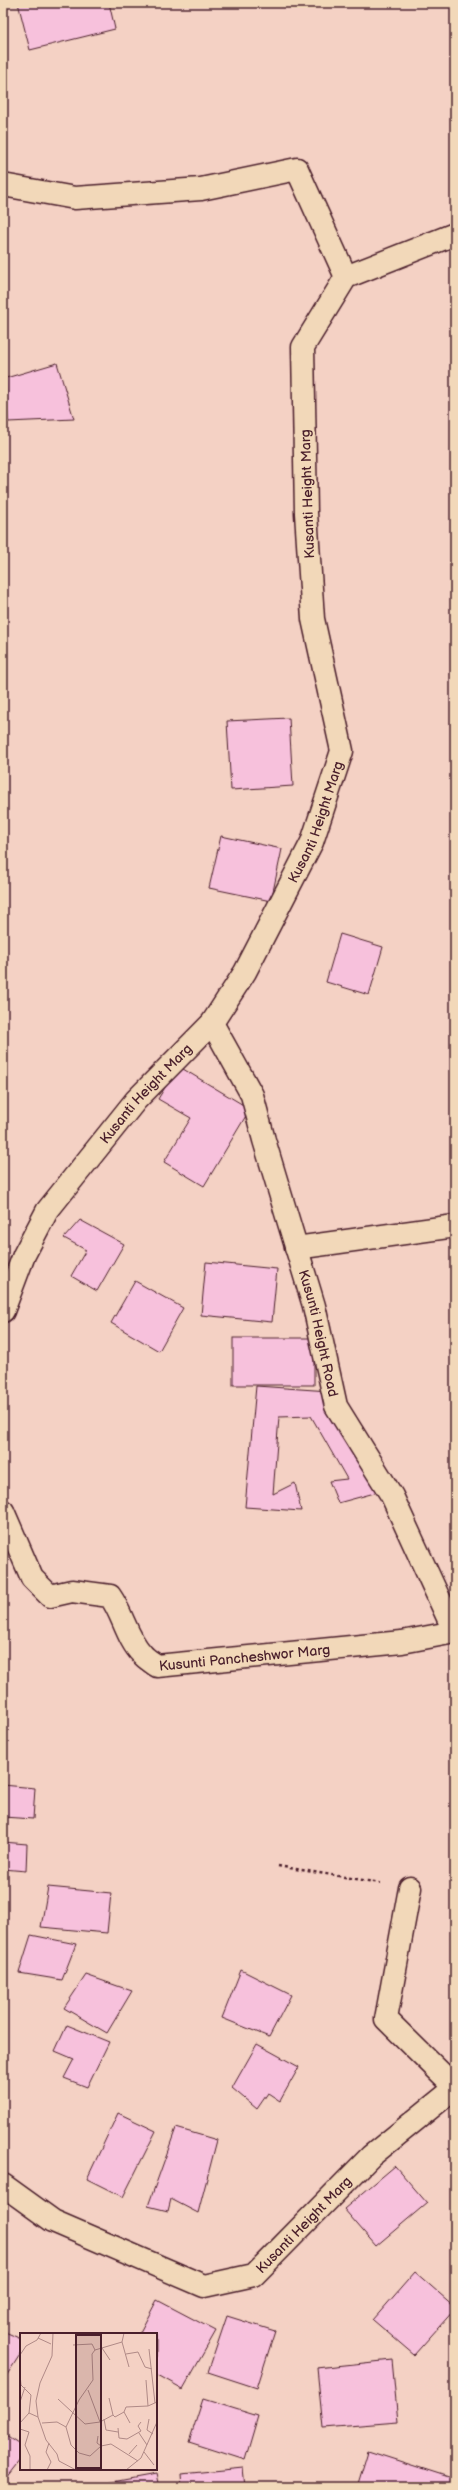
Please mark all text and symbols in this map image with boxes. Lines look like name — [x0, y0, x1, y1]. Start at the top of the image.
street label: Kusanti Height Marg — [297, 429, 318, 559]
street label: Kusanti Height Marg — [284, 759, 347, 886]
street label: Kusanti Height Marg — [96, 1040, 196, 1147]
street label: Kusunti Height Road — [295, 1268, 342, 1399]
street label: Kusunti Pancheshwor Marg — [158, 1641, 331, 1675]
street label: Kusanti Height Marg — [253, 2173, 355, 2277]
inset map — [20, 2333, 157, 2470]

